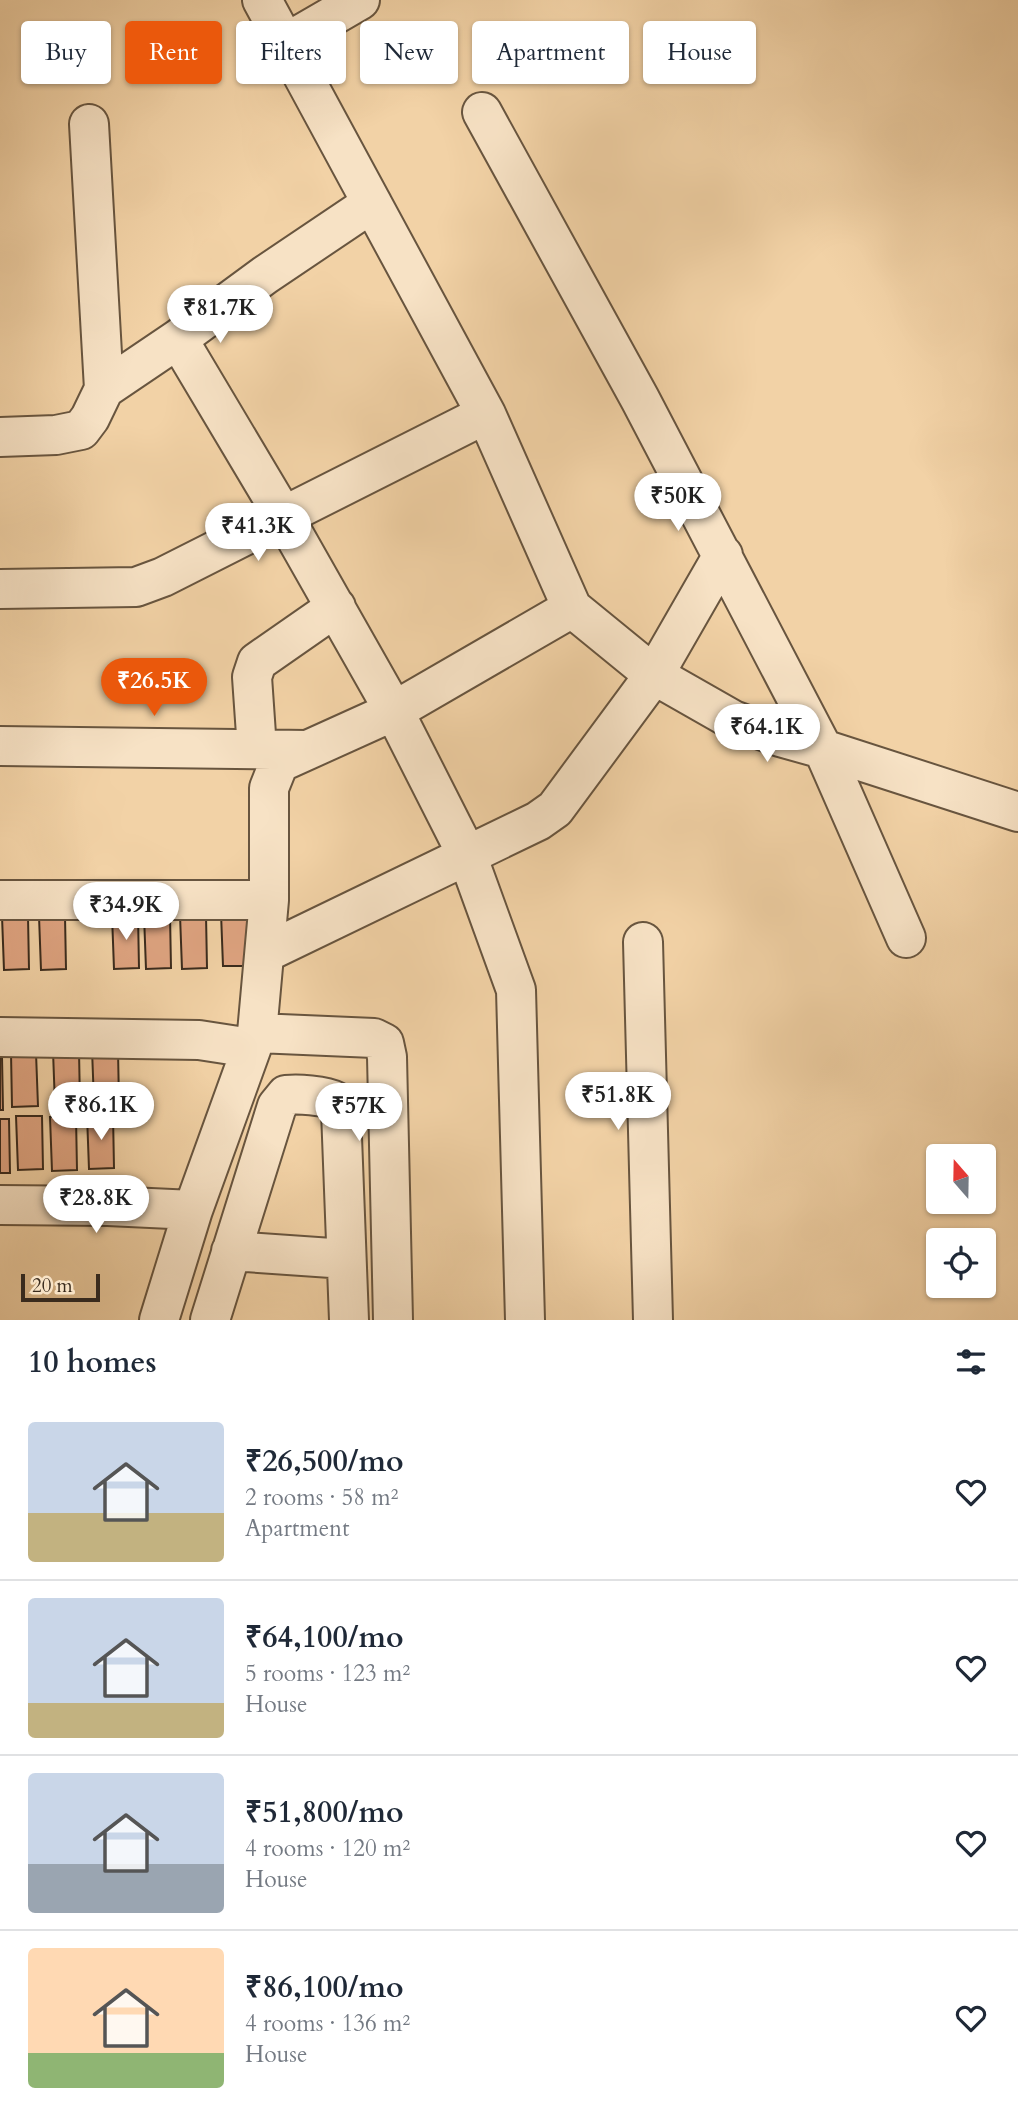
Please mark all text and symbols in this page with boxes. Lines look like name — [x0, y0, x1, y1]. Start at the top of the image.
chip: Buy — [21, 21, 111, 84]
chip: Rent — [125, 21, 222, 84]
chip: Filters — [236, 21, 346, 84]
chip: New — [360, 21, 458, 84]
chip: Apartment — [472, 21, 629, 84]
chip: House — [643, 21, 756, 84]
pin: ₹81.7K — [163, 286, 277, 345]
text: ₹81.7K — [183, 292, 257, 323]
pin: ₹50K — [637, 474, 719, 533]
text: ₹50K — [650, 480, 706, 511]
pin: ₹41.3K — [201, 504, 315, 563]
text: ₹41.3K — [221, 510, 295, 541]
pin: ₹26.5K — [97, 658, 211, 718]
text: ₹26.5K — [117, 665, 191, 696]
pin: ₹64.1K — [710, 704, 824, 764]
text: ₹64.1K — [730, 711, 804, 742]
pin: ₹34.9K — [69, 883, 183, 942]
text: ₹34.9K — [89, 889, 163, 920]
pin: ₹51.8K — [561, 1072, 675, 1132]
text: ₹51.8K — [581, 1079, 655, 1110]
pin: ₹86.1K — [44, 1082, 158, 1142]
pin: ₹57K — [318, 1084, 400, 1143]
text: ₹86.1K — [64, 1089, 138, 1120]
text: ₹57K — [331, 1090, 387, 1121]
north arrow — [926, 1144, 996, 1214]
map controls — [926, 1144, 996, 1298]
pin: ₹28.8K — [39, 1176, 153, 1235]
text: ₹28.8K — [59, 1182, 133, 1213]
button: locate — [926, 1228, 996, 1298]
scale bar — [21, 1271, 100, 1303]
text: 20 m — [32, 1273, 73, 1299]
text: 10 homes — [28, 1342, 157, 1383]
icon: filters — [952, 1343, 990, 1381]
text: ₹26,500/mo — [245, 1441, 404, 1482]
icon: home — [84, 1450, 168, 1534]
icon: heart — [952, 1473, 990, 1511]
text: 2 rooms · 58 m² — [245, 1482, 398, 1513]
text: Apartment — [245, 1513, 349, 1544]
text: ₹64,100/mo — [245, 1617, 404, 1658]
icon: home — [84, 1626, 168, 1710]
icon: heart — [952, 1649, 990, 1687]
text: 5 rooms · 123 m² — [245, 1658, 410, 1689]
text: House — [245, 1689, 307, 1720]
text: ₹51,800/mo — [245, 1792, 404, 1833]
icon: home — [84, 1801, 168, 1885]
icon: heart — [952, 1824, 990, 1862]
text: 4 rooms · 120 m² — [245, 1833, 410, 1864]
text: House — [245, 1864, 307, 1895]
text: ₹86,100/mo — [245, 1967, 404, 2008]
icon: home — [84, 1976, 168, 2060]
icon: heart — [952, 1999, 990, 2037]
text: 4 rooms · 136 m² — [245, 2008, 410, 2039]
text: House — [245, 2039, 307, 2070]

